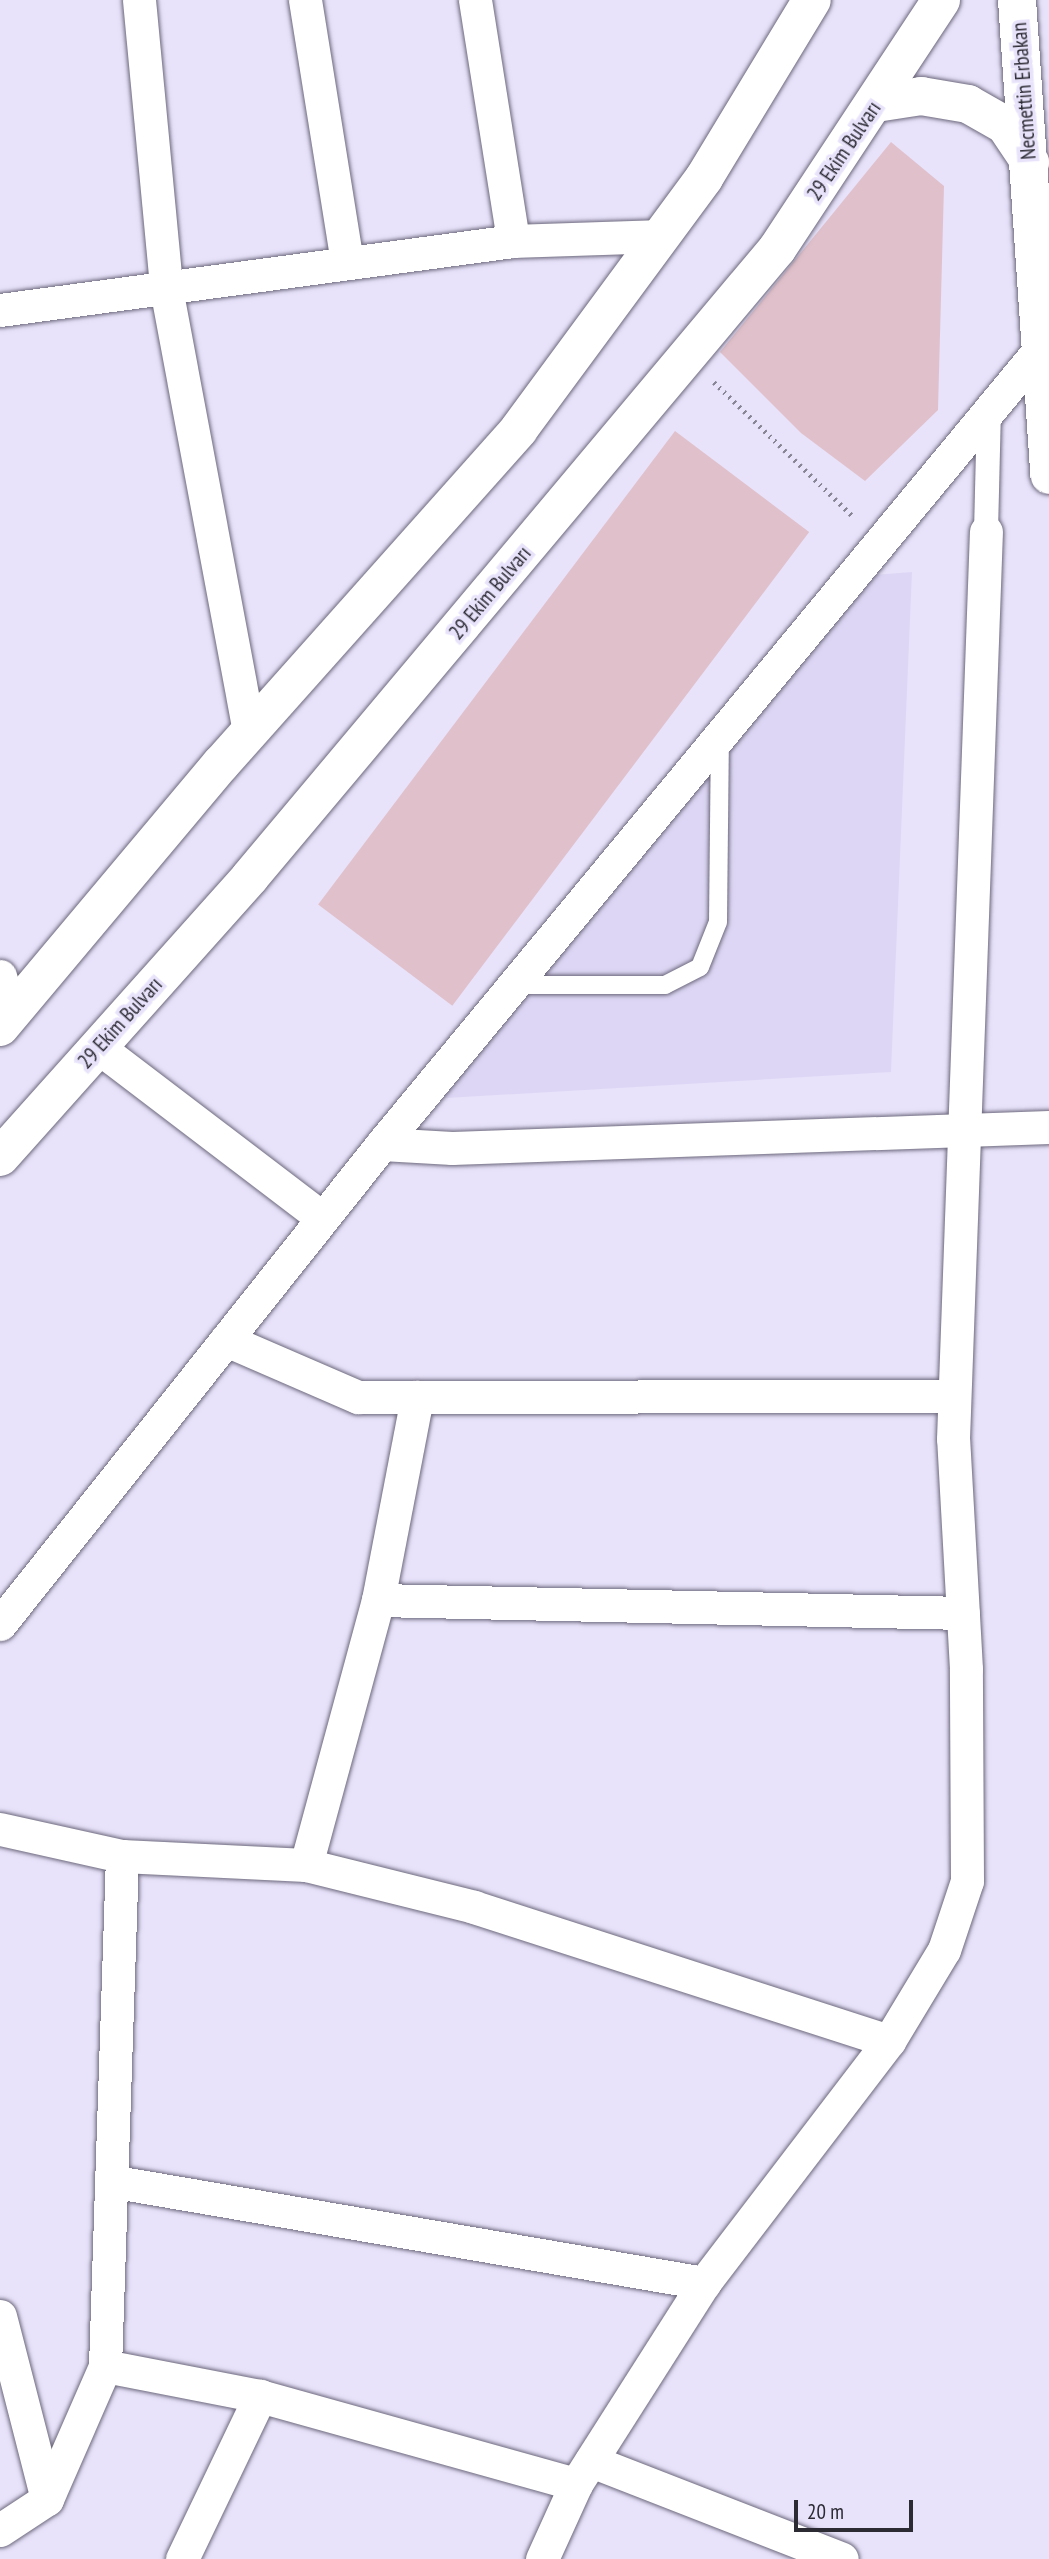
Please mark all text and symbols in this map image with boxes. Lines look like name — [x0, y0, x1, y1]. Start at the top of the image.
street label: Necmettin Erbakan — [1007, 22, 1041, 160]
street label: 29 Ekim Bulvarı — [802, 97, 886, 205]
street label: 29 Ekim Bulvarı — [444, 541, 536, 645]
street label: 29 Ekim Bulvarı — [73, 972, 167, 1074]
scale bar — [797, 2486, 916, 2530]
text: 20 m — [807, 2498, 844, 2525]

